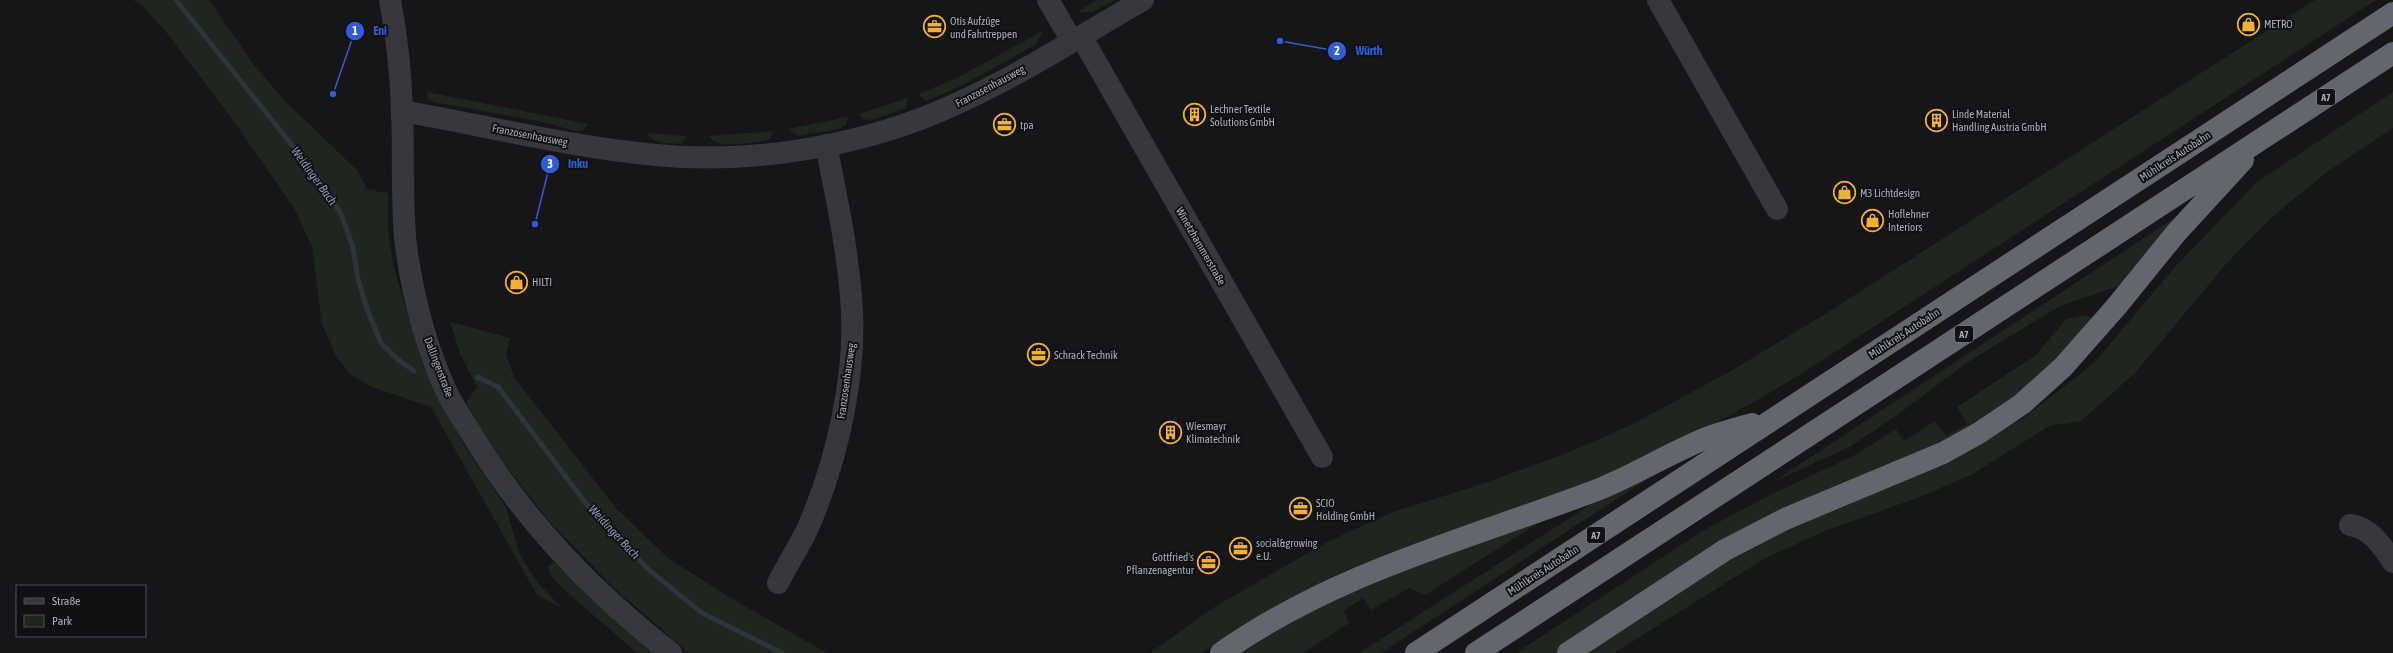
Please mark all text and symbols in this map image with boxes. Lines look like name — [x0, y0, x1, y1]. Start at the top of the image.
shop icon: METRO — [2236, 11, 2262, 37]
office icon: Otis Aufzüge und Fahrtreppen — [921, 14, 947, 40]
place label: Otis Aufzüge und Fahrtreppen — [950, 15, 1017, 40]
place label: METRO — [2264, 18, 2293, 30]
callout: Eni — [345, 19, 395, 43]
text: 1 — [352, 24, 358, 38]
text: Eni — [373, 24, 387, 38]
callout: Würth — [1327, 39, 1390, 63]
text: 2 — [1334, 44, 1340, 58]
text: Würth — [1354, 44, 1383, 58]
street label: Franzosenhausweg — [953, 63, 1027, 109]
road number: A7 — [2317, 89, 2335, 105]
building icon: Lechner Textile Solutions GmbH — [1182, 102, 1208, 128]
place label: Lechner Textile Solutions GmbH — [1210, 103, 1275, 128]
building icon: Linde Material Handling Austria GmbH — [1924, 107, 1950, 133]
place label: Linde Material Handling Austria GmbH — [1952, 108, 2047, 133]
office icon: tpa — [992, 112, 1018, 138]
place label: tpa — [1020, 119, 1034, 131]
street label: Franzosenhausweg — [491, 122, 569, 148]
street label: Mühlkreis Autobahn — [2137, 129, 2213, 183]
water label: Weidinger Bach — [288, 144, 340, 208]
callout: Inku — [540, 152, 596, 176]
text: 3 — [547, 157, 553, 171]
text: Inku — [568, 157, 588, 171]
shop icon: M3 Lichtdesign — [1831, 180, 1857, 206]
place label: M3 Lichtdesign — [1860, 187, 1920, 199]
street label: Winetzhammerstraße — [1174, 205, 1228, 287]
shop icon: Hoflehner Interiors — [1859, 207, 1885, 233]
place label: Hoflehner Interiors — [1888, 208, 1930, 233]
shop icon: HILTI — [503, 269, 529, 295]
place label: HILTI — [532, 276, 552, 288]
street label: Mühlkreis Autobahn — [1866, 306, 1942, 360]
road number: A7 — [1955, 326, 1973, 342]
street label: Dallingerstraße — [422, 335, 456, 399]
street label: Franzosenhausweg — [835, 342, 857, 420]
office icon: Schrack Technik — [1025, 342, 1051, 368]
place label: Schrack Technik — [1054, 349, 1118, 361]
building icon: Wiesmayr Klimatechnik — [1158, 419, 1184, 445]
place label: Wiesmayr Klimatechnik — [1186, 420, 1240, 445]
office icon: SCIO Holding GmbH — [1288, 496, 1314, 522]
place label: SCIO Holding GmbH — [1316, 497, 1375, 522]
water label: Weidinger Bach — [586, 502, 643, 562]
road number: A7 — [1587, 527, 1605, 543]
office icon: social&growing e.U. — [1227, 536, 1253, 562]
place label: social&growing e.U. — [1256, 537, 1318, 562]
street label: Mühlkreis Autobahn — [1505, 543, 1581, 597]
office icon: Gottfried's Pflanzenagentur — [1196, 550, 1222, 576]
place label: Gottfried's Pflanzenagentur — [1126, 551, 1195, 576]
legend — [16, 585, 146, 637]
text: Straße — [52, 594, 80, 608]
text: Park — [52, 614, 73, 628]

